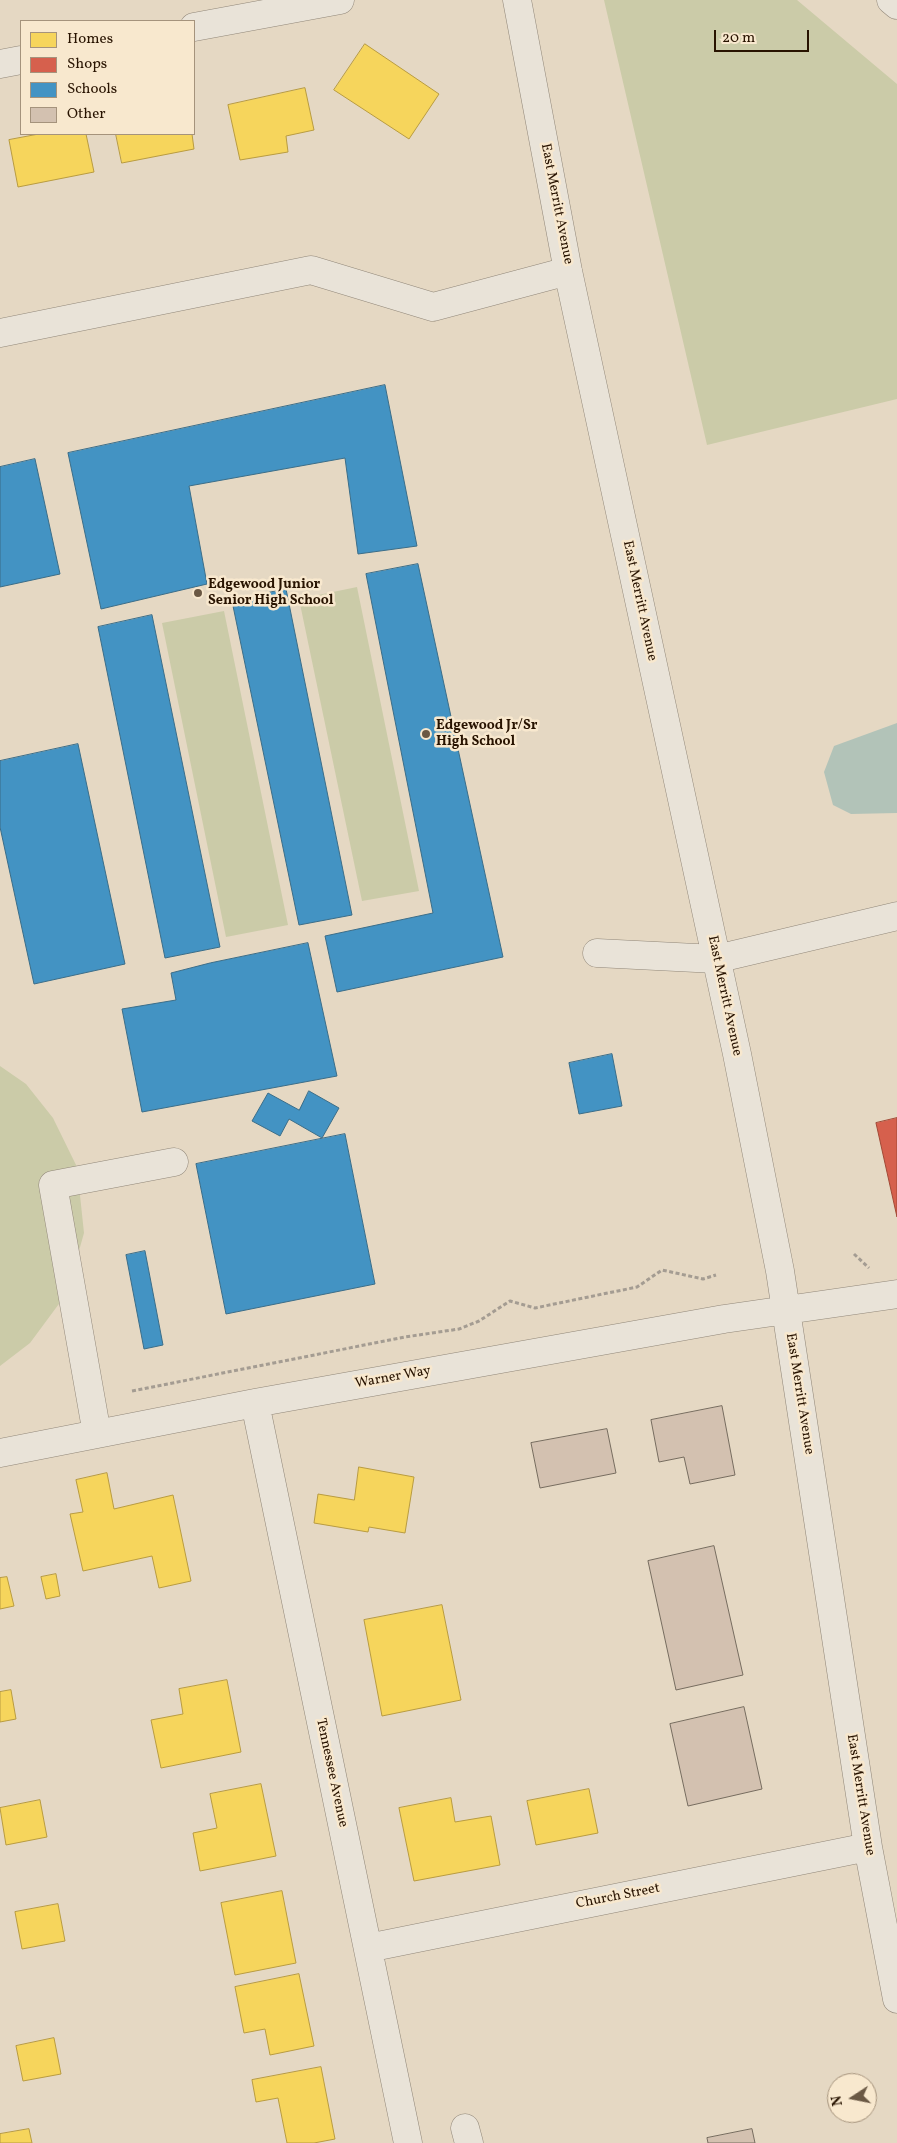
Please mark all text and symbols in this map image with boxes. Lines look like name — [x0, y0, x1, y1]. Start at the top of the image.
legend — [20, 20, 195, 135]
scale bar — [717, 20, 812, 52]
text: 20 m — [722, 28, 755, 49]
text: Homes — [67, 29, 113, 50]
text: Shops — [67, 54, 107, 75]
text: Schools — [67, 79, 117, 100]
text: Other — [67, 104, 106, 125]
street label: East Merritt Avenue — [536, 142, 576, 266]
street label: East Merritt Avenue — [618, 539, 660, 663]
place label: Edgewood Junior Senior High School — [208, 577, 334, 610]
marker: Edgewood Junior Senior High School — [192, 587, 204, 599]
place label: Edgewood Jr/Sr High School — [436, 718, 537, 750]
marker: Edgewood Jr/Sr High School — [420, 728, 432, 740]
street label: East Merritt Avenue — [703, 934, 745, 1058]
street label: East Merritt Avenue — [781, 1332, 817, 1456]
street label: Warner Way — [354, 1363, 432, 1393]
street label: Tennessee Avenue — [311, 1717, 351, 1829]
street label: East Merritt Avenue — [842, 1733, 878, 1857]
street label: Church Street — [575, 1881, 661, 1913]
north arrow — [827, 2073, 877, 2123]
text: N — [827, 2094, 848, 2108]

